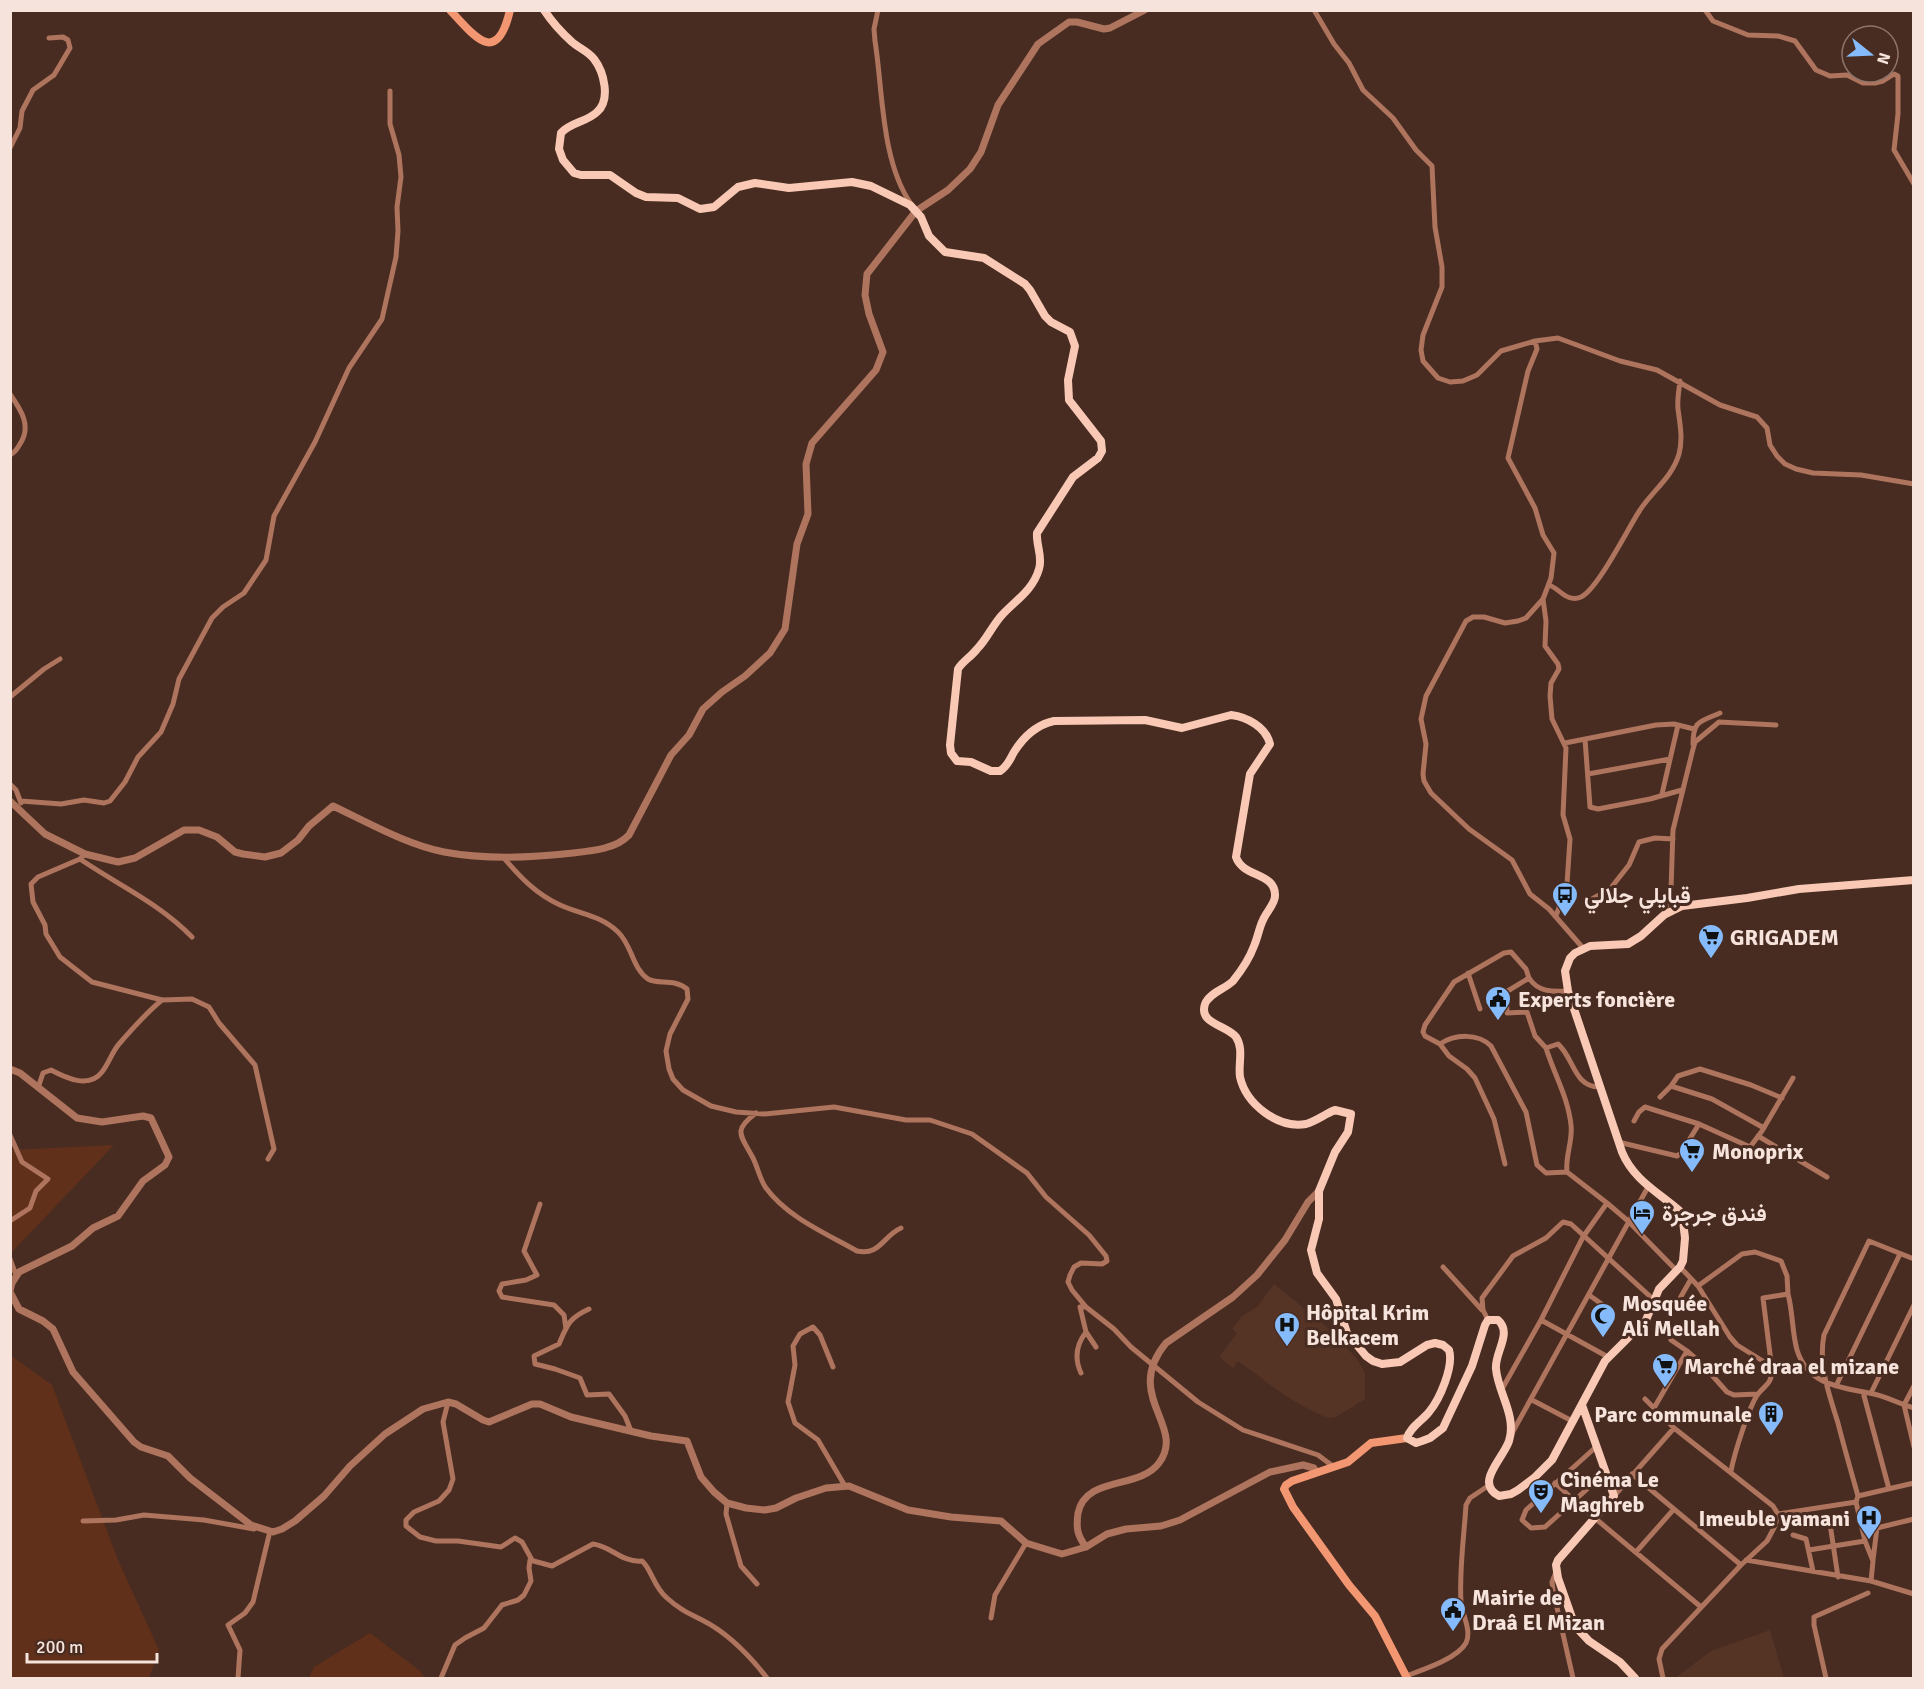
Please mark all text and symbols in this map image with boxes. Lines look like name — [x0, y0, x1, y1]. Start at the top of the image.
north arrow — [1840, 24, 1900, 84]
text: N — [1872, 50, 1895, 67]
bus stop icon: قبايلي جلالي — [1550, 880, 1580, 918]
place label: قبايلي جلالي — [1584, 882, 1691, 914]
supermarket icon: GRIGADEM — [1696, 922, 1726, 960]
place label: GRIGADEM — [1730, 924, 1839, 951]
public building icon: Experts foncière — [1483, 984, 1513, 1022]
place label: Experts foncière — [1518, 986, 1675, 1013]
supermarket icon: Monoprix — [1677, 1136, 1707, 1174]
place label: Monoprix — [1712, 1138, 1804, 1165]
hotel icon: فندق جرجرة — [1627, 1198, 1657, 1236]
place label: فندق جرجرة — [1662, 1200, 1767, 1227]
place label: Mosquée Ali Mellah — [1622, 1290, 1720, 1342]
place label: Hôpital Krim Belkacem — [1306, 1299, 1429, 1351]
mosque icon: Mosquée Ali Mellah — [1588, 1301, 1618, 1339]
hospital icon: Hôpital Krim Belkacem — [1272, 1310, 1302, 1348]
supermarket icon: Marché draa el mizane — [1650, 1351, 1680, 1389]
place label: Marché draa el mizane — [1684, 1353, 1899, 1380]
building icon: Parc communale — [1756, 1399, 1786, 1437]
place label: Parc communale — [1594, 1401, 1752, 1428]
place label: Cinéma Le Maghreb — [1560, 1466, 1659, 1518]
theatre icon: Cinéma Le Maghreb — [1526, 1477, 1556, 1515]
hospital icon: Imeuble yamani — [1854, 1503, 1884, 1541]
place label: Imeuble yamani — [1698, 1505, 1850, 1532]
place label: Mairie de Draâ El Mizan — [1472, 1584, 1605, 1636]
public building icon: Mairie de Draâ El Mizan — [1438, 1595, 1468, 1633]
scale bar — [27, 1626, 158, 1664]
text: 200 m — [36, 1636, 83, 1658]

